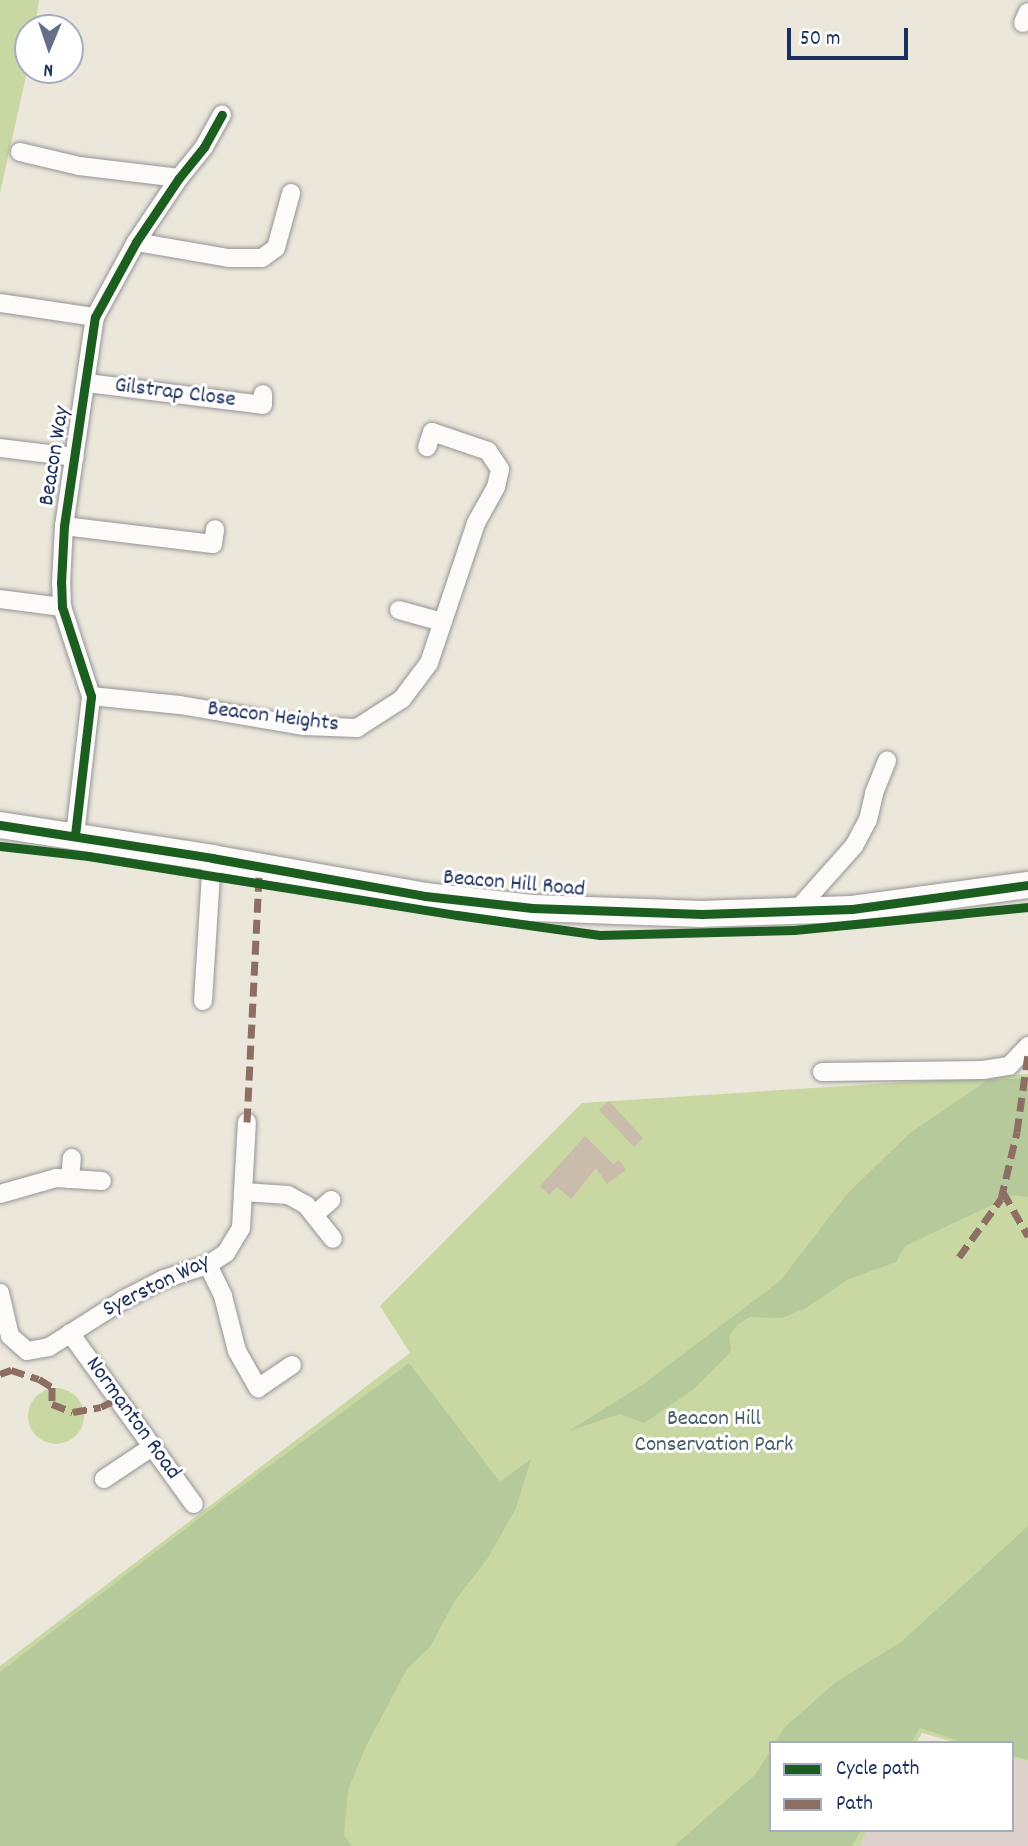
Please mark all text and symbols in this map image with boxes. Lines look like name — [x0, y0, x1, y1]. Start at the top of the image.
north arrow — [14, 14, 84, 84]
scale bar — [790, 14, 911, 58]
text: 50 m — [800, 25, 840, 55]
text: N — [43, 55, 53, 82]
street label: Gilstrap Close — [113, 373, 237, 415]
street label: Beacon Way — [35, 404, 77, 508]
street label: Beacon Heights — [206, 696, 340, 740]
street label: Beacon Hill Road — [442, 865, 586, 905]
street label: Syerston Way — [99, 1249, 215, 1325]
street label: Normanton Road — [78, 1352, 186, 1486]
park label: Beacon Hill Conservation Park — [635, 1406, 793, 1460]
legend — [769, 1741, 1014, 1832]
text: Cycle path — [836, 1755, 919, 1785]
text: Path — [836, 1790, 873, 1820]

